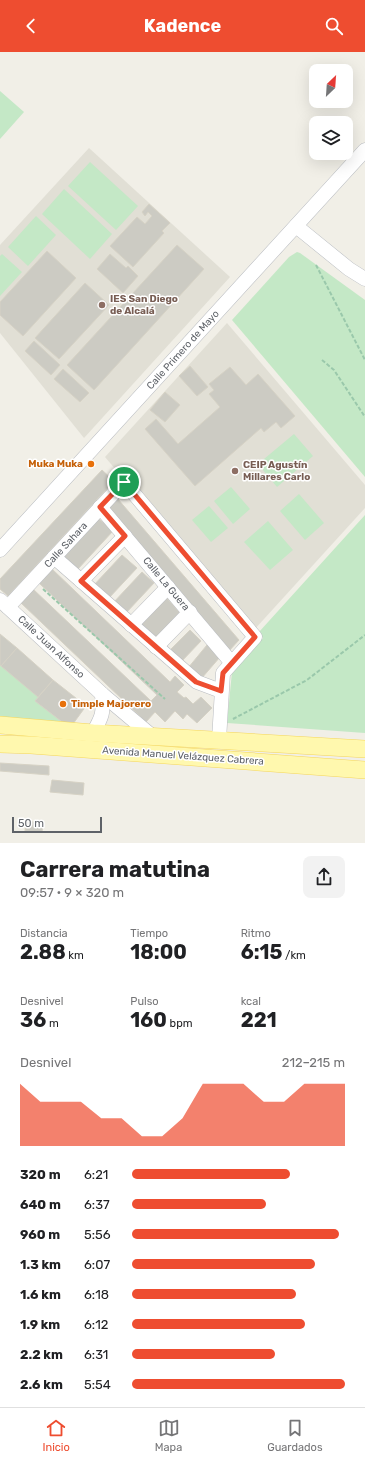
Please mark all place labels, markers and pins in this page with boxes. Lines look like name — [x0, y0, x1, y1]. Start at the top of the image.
place label: IES San Diego de Alcalá — [110, 293, 178, 317]
marker: IES San Diego de Alcalá — [97, 300, 107, 310]
place label: Muka Muka — [28, 458, 83, 470]
marker: Muka Muka — [86, 459, 96, 469]
place label: CEIP Agustín Millares Carlo — [243, 459, 310, 483]
pin — [107, 465, 141, 499]
marker: CEIP Agustín Millares Carlo — [230, 466, 240, 476]
place label: Timple Majorero — [71, 698, 151, 710]
marker: Timple Majorero — [58, 699, 68, 709]

